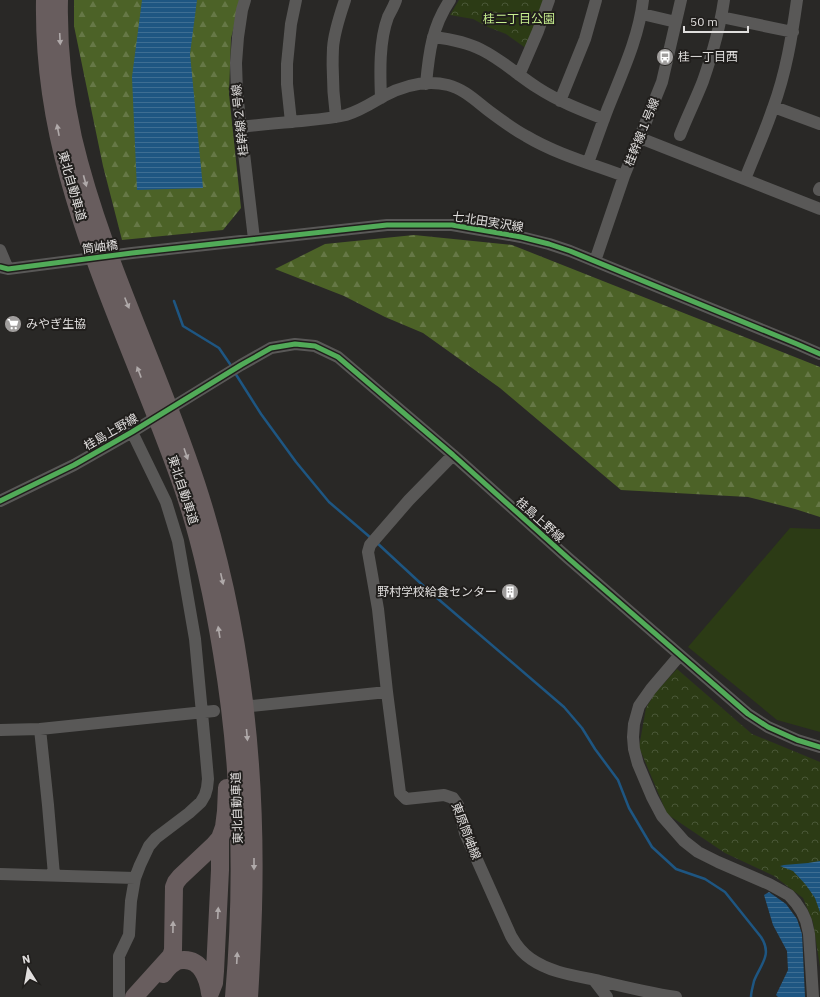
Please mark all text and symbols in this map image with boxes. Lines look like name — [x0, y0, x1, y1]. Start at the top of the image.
scale bar — [684, 8, 748, 34]
park label: 桂二丁目公園 — [483, 11, 555, 26]
text: 50 m — [690, 14, 718, 29]
one-way arrow — [57, 33, 64, 45]
bus stop icon: 桂一丁目西 — [655, 47, 675, 67]
place label: 桂一丁目西 — [678, 49, 738, 64]
street label: 桂幹線２号線 — [228, 83, 251, 157]
street label: 桂幹線１号線 — [621, 96, 662, 168]
one-way arrow — [54, 123, 60, 136]
street label: 東北自動車道 — [55, 149, 90, 223]
one-way arrow — [82, 174, 88, 187]
street label: 七北田実沢線 — [451, 208, 525, 235]
street label: 筒岫橋 — [81, 237, 119, 256]
one-way arrow — [125, 298, 131, 310]
supermarket icon: みやぎ生協 — [3, 314, 23, 334]
place label: みやぎ生協 — [26, 316, 86, 331]
one-way arrow — [135, 365, 141, 377]
street label: 桂島上野線 — [81, 410, 140, 453]
one-way arrow — [183, 448, 189, 460]
street label: 東北自動車道 — [165, 453, 202, 526]
street label: 桂島上野線 — [513, 494, 568, 545]
one-way arrow — [220, 573, 226, 585]
building icon: 野村学校給食センター — [500, 582, 520, 602]
place label: 野村学校給食センター — [377, 584, 497, 599]
one-way arrow — [216, 626, 222, 638]
one-way arrow — [244, 729, 251, 741]
street label: 東北自動車道 — [228, 772, 245, 844]
street label: 東原筒岫線 — [449, 800, 484, 862]
one-way arrow — [250, 858, 257, 870]
one-way arrow — [214, 907, 221, 919]
one-way arrow — [170, 920, 176, 933]
north arrow — [8, 949, 48, 989]
text: N — [21, 952, 31, 967]
one-way arrow — [233, 952, 240, 964]

